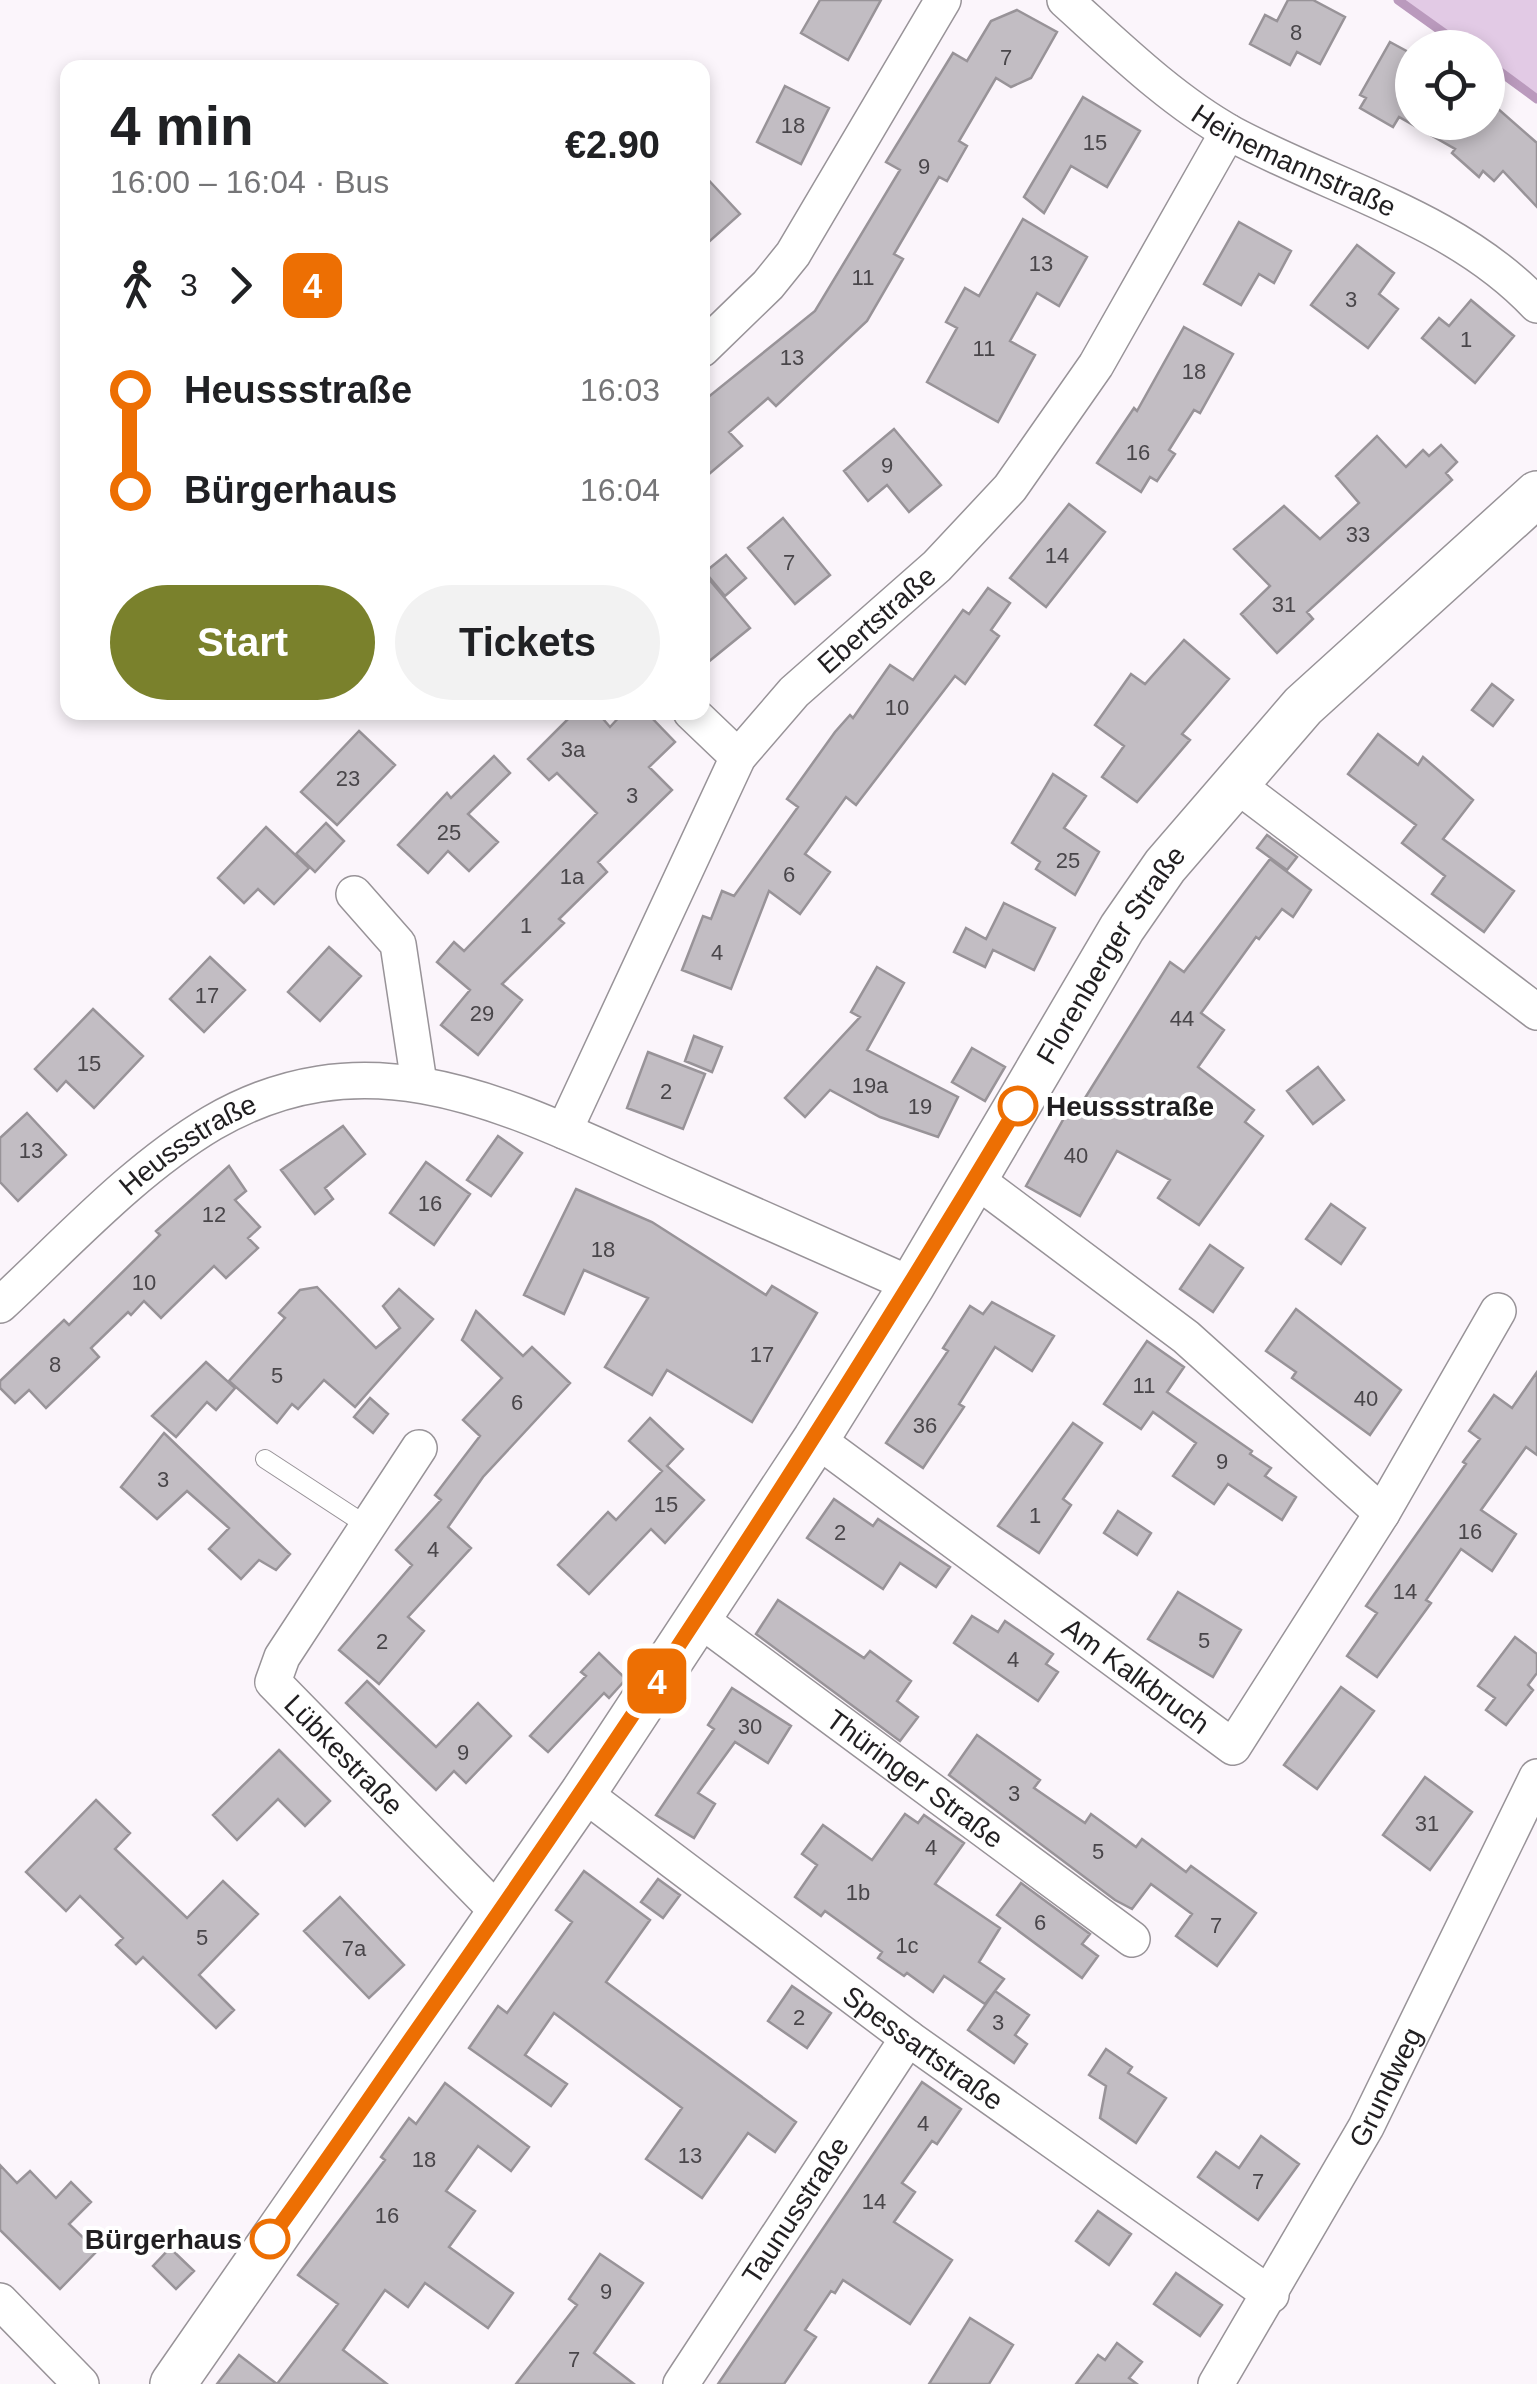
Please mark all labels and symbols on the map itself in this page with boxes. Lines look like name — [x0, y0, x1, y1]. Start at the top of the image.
house number: 8 — [1290, 20, 1302, 45]
house number: 7 — [1000, 45, 1012, 70]
street label: Heinemannstraße — [1186, 98, 1401, 223]
house number: 18 — [781, 113, 805, 138]
house number: 15 — [1083, 130, 1107, 155]
house number: 9 — [918, 154, 930, 179]
house number: 13 — [1029, 251, 1053, 276]
house number: 11 — [852, 265, 874, 290]
house number: 3 — [1345, 287, 1357, 312]
house number: 1 — [1460, 327, 1472, 352]
house number: 11 — [973, 336, 995, 361]
house number: 13 — [780, 345, 804, 370]
house number: 18 — [1182, 359, 1206, 384]
house number: 16 — [1126, 440, 1150, 465]
house number: 9 — [881, 453, 893, 478]
house number: 33 — [1346, 522, 1370, 547]
house number: 14 — [1045, 543, 1069, 568]
house number: 7 — [783, 550, 795, 575]
street label: Ebertstraße — [812, 560, 942, 680]
house number: 31 — [1272, 592, 1296, 617]
house number: 10 — [885, 695, 909, 720]
house number: 3a — [561, 737, 586, 762]
house number: 23 — [336, 766, 360, 791]
house number: 3 — [626, 783, 638, 808]
house number: 25 — [437, 820, 461, 845]
street label: Florenberger Straße — [1031, 840, 1191, 1070]
house number: 25 — [1056, 848, 1080, 873]
house number: 6 — [783, 862, 795, 887]
house number: 1a — [560, 864, 585, 889]
house number: 1 — [520, 913, 532, 938]
house number: 4 — [711, 940, 723, 965]
house number: 17 — [195, 983, 219, 1008]
house number: 29 — [470, 1001, 494, 1026]
house number: 44 — [1170, 1006, 1194, 1031]
house number: 15 — [77, 1051, 101, 1076]
house number: 19a — [852, 1073, 889, 1098]
house number: 2 — [660, 1079, 672, 1104]
marker: Heussstraße — [999, 1087, 1037, 1125]
street label: Heussstraße — [113, 1088, 261, 1201]
place label: Heussstraße — [1046, 1091, 1214, 1122]
house number: 19 — [908, 1094, 932, 1119]
house number: 13 — [19, 1138, 43, 1163]
house number: 40 — [1064, 1143, 1088, 1168]
house number: 16 — [418, 1191, 442, 1216]
house number: 12 — [202, 1202, 226, 1227]
house number: 18 — [591, 1237, 615, 1262]
house number: 10 — [132, 1270, 156, 1295]
house number: 17 — [750, 1342, 774, 1367]
house number: 8 — [49, 1352, 61, 1377]
house number: 5 — [271, 1363, 283, 1388]
house number: 11 — [1133, 1373, 1155, 1398]
house number: 40 — [1354, 1386, 1378, 1411]
house number: 6 — [511, 1390, 523, 1415]
house number: 36 — [913, 1413, 937, 1438]
house number: 9 — [1216, 1449, 1228, 1474]
house number: 3 — [157, 1467, 169, 1492]
house number: 15 — [654, 1492, 678, 1517]
house number: 1 — [1029, 1503, 1041, 1528]
house number: 16 — [1458, 1519, 1482, 1544]
house number: 2 — [834, 1520, 846, 1545]
house number: 4 — [427, 1537, 439, 1562]
house number: 14 — [1393, 1579, 1417, 1604]
street label: Am Kalkbruch — [1057, 1612, 1215, 1740]
house number: 5 — [1198, 1628, 1210, 1653]
house number: 2 — [376, 1629, 388, 1654]
house number: 4 — [1007, 1647, 1019, 1672]
line badge: 4 — [624, 1648, 690, 1714]
street label: Lübkestraße — [278, 1688, 409, 1821]
street label: Thüringer Straße — [820, 1704, 1009, 1854]
house number: 30 — [738, 1714, 762, 1739]
house number: 9 — [457, 1740, 469, 1765]
house number: 3 — [1008, 1781, 1020, 1806]
house number: 31 — [1415, 1811, 1439, 1836]
house number: 4 — [925, 1835, 937, 1860]
house number: 5 — [1092, 1839, 1104, 1864]
house number: 1b — [846, 1880, 870, 1905]
house number: 6 — [1034, 1910, 1046, 1935]
house number: 7 — [1210, 1913, 1222, 1938]
house number: 5 — [196, 1925, 208, 1950]
house number: 1c — [895, 1933, 919, 1958]
house number: 7a — [342, 1936, 367, 1961]
street label: Spessartstraße — [837, 1980, 1009, 2116]
house number: 2 — [793, 2005, 805, 2030]
house number: 3 — [992, 2010, 1004, 2035]
street label: Grundweg — [1343, 2022, 1428, 2153]
house number: 4 — [917, 2111, 929, 2136]
street label: Taunusstraße — [736, 2131, 855, 2290]
house number: 13 — [678, 2143, 702, 2168]
house number: 18 — [412, 2147, 436, 2172]
house number: 7 — [1252, 2169, 1264, 2194]
house number: 14 — [862, 2189, 886, 2214]
house number: 16 — [375, 2203, 399, 2228]
marker: Bürgerhaus — [251, 2220, 289, 2258]
place label: Bürgerhaus — [85, 2224, 242, 2255]
house number: 9 — [600, 2279, 612, 2304]
house number: 7 — [568, 2347, 580, 2372]

